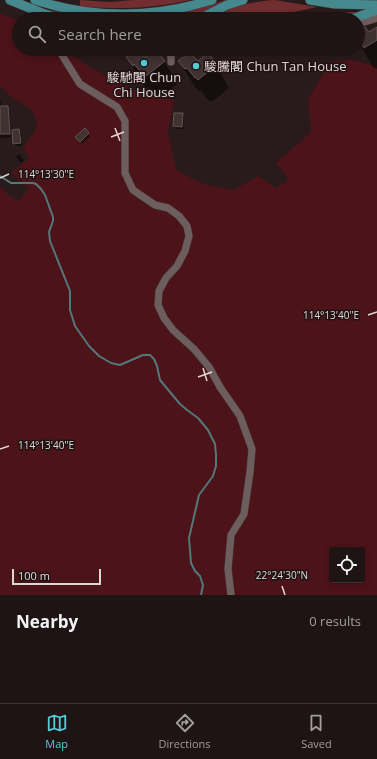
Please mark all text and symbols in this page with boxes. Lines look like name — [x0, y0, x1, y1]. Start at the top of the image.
search box — [12, 12, 365, 56]
icon: search — [26, 23, 48, 45]
text: Search here — [58, 24, 142, 44]
place label: 駿騰閣 Chun Tan House — [204, 57, 346, 75]
marker: 駿馳閣 Chun Chi House — [139, 58, 149, 68]
marker: 駿騰閣 Chun Tan House — [191, 61, 201, 71]
place label: 駿馳閣 Chun Chi House — [107, 68, 181, 101]
text: 114°13'30"E — [18, 167, 74, 181]
text: 114°13'40"E — [303, 308, 359, 322]
text: 114°13'40"E — [18, 438, 74, 452]
map controls — [329, 547, 365, 583]
button: locate — [329, 547, 365, 583]
scale bar — [12, 567, 101, 586]
text: 100 m — [18, 568, 50, 583]
text: 22°24'30"N — [256, 568, 308, 582]
text: Nearby — [16, 610, 78, 633]
text: 0 results — [309, 612, 361, 630]
tab: Map — [45, 712, 68, 751]
tab: Directions — [159, 712, 211, 751]
tab: Saved — [301, 712, 332, 751]

